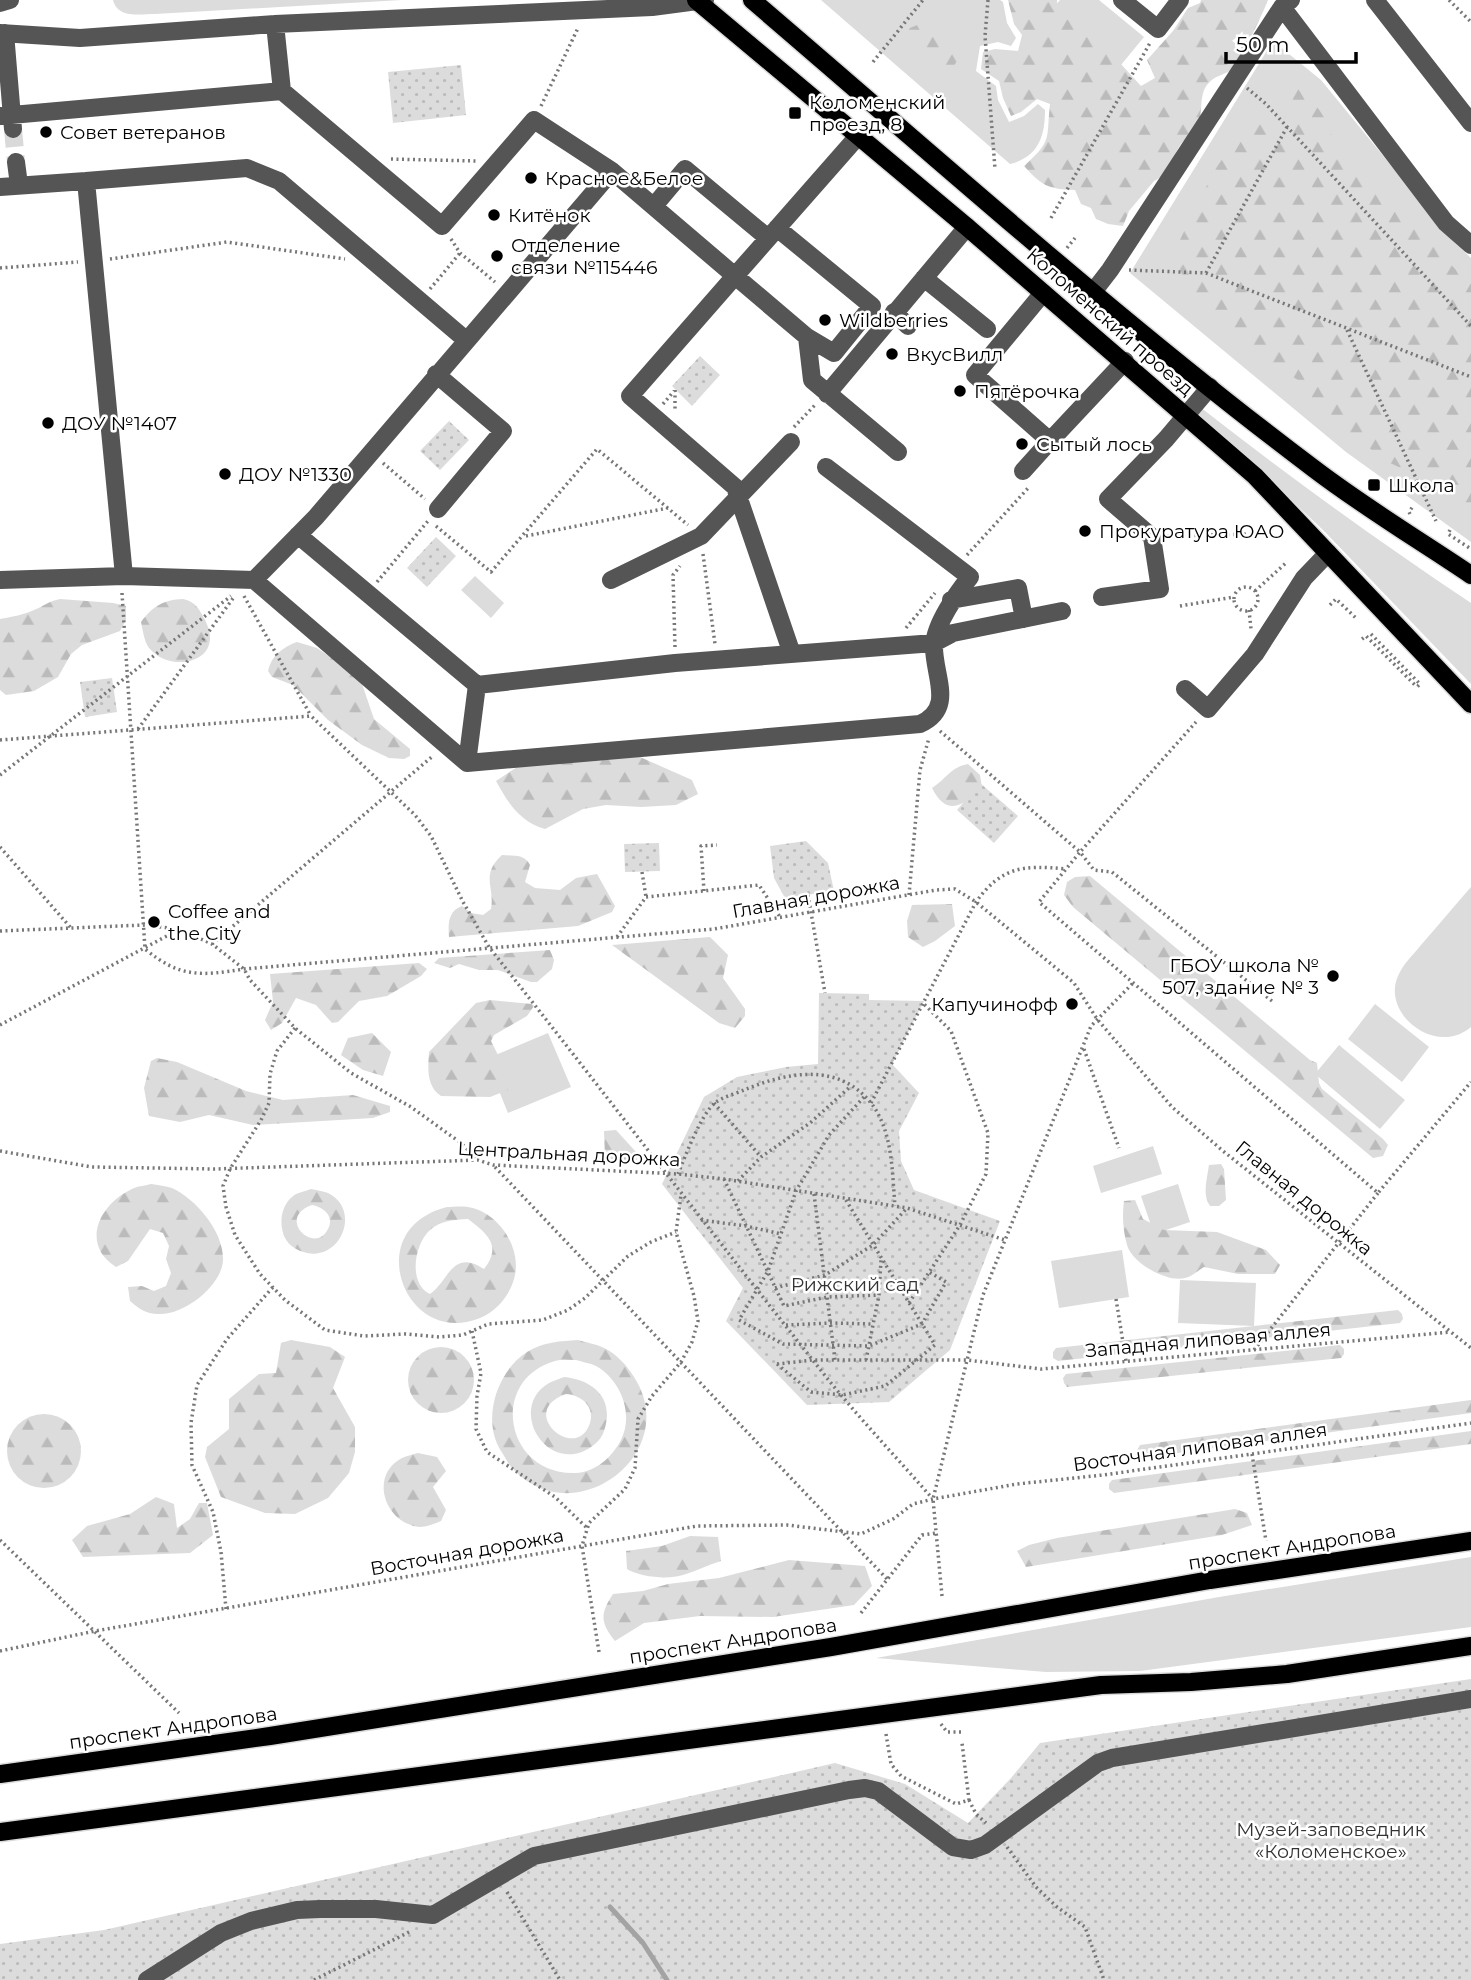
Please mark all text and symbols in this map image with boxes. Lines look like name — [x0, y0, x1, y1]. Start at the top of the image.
scale bar — [1226, 21, 1356, 65]
text: 50 m — [1236, 32, 1290, 57]
place label: Коломенский проезд, 8 — [809, 91, 945, 136]
marker: Коломенский проезд, 8 — [787, 105, 803, 121]
place label: Совет ветеранов — [60, 121, 226, 144]
marker: Совет ветеранов — [38, 124, 54, 140]
place label: Красное&Белое — [545, 167, 703, 190]
marker: Красное&Белое — [523, 170, 539, 186]
place label: Китёнок — [508, 204, 590, 227]
marker: Китёнок — [486, 207, 502, 223]
place label: Отделение связи №115446 — [511, 234, 657, 279]
street label: Коломенский проезд — [1022, 243, 1198, 401]
marker: Отделение связи №115446 — [489, 248, 505, 264]
place label: Wildberries — [839, 309, 948, 332]
marker: Wildberries — [817, 312, 833, 328]
place label: ВкусВилл — [906, 343, 1003, 366]
marker: ВкусВилл — [884, 346, 900, 362]
place label: Пятёрочка — [974, 380, 1080, 403]
marker: Пятёрочка — [952, 383, 968, 399]
place label: ДОУ №1407 — [62, 412, 177, 435]
marker: ДОУ №1407 — [40, 415, 56, 431]
place label: Сытый лось — [1036, 433, 1152, 456]
marker: Сытый лось — [1014, 436, 1030, 452]
place label: ДОУ №1330 — [239, 463, 352, 486]
marker: ДОУ №1330 — [217, 466, 233, 482]
place label: Школа — [1388, 474, 1455, 497]
marker: Школа — [1366, 477, 1382, 493]
place label: Прокуратура ЮАО — [1099, 520, 1284, 543]
marker: Прокуратура ЮАО — [1077, 523, 1093, 539]
street label: Главная дорожка — [730, 871, 902, 923]
place label: Coffee and the City — [168, 900, 271, 945]
marker: Coffee and the City — [146, 914, 162, 930]
place label: ГБОУ школа № 507, здание № 3 — [1162, 954, 1319, 999]
marker: ГБОУ школа № 507, здание № 3 — [1325, 968, 1341, 984]
place label: Капучинофф — [931, 993, 1058, 1016]
marker: Капучинофф — [1064, 996, 1080, 1012]
street label: Главная дорожка — [1231, 1136, 1377, 1260]
street label: Центральная дорожка — [457, 1137, 681, 1171]
park label: Рижский сад — [791, 1273, 919, 1296]
street label: Западная липовая аллея — [1084, 1318, 1332, 1362]
street label: Восточная липовая аллея — [1071, 1418, 1329, 1476]
street label: проспект Андропова — [1187, 1519, 1397, 1575]
street label: Восточная дорожка — [368, 1524, 566, 1580]
street label: проспект Андропова — [628, 1613, 838, 1669]
street label: проспект Андропова — [67, 1702, 279, 1754]
park label: Музей-заповедник «Коломенское» — [1236, 1818, 1426, 1863]

